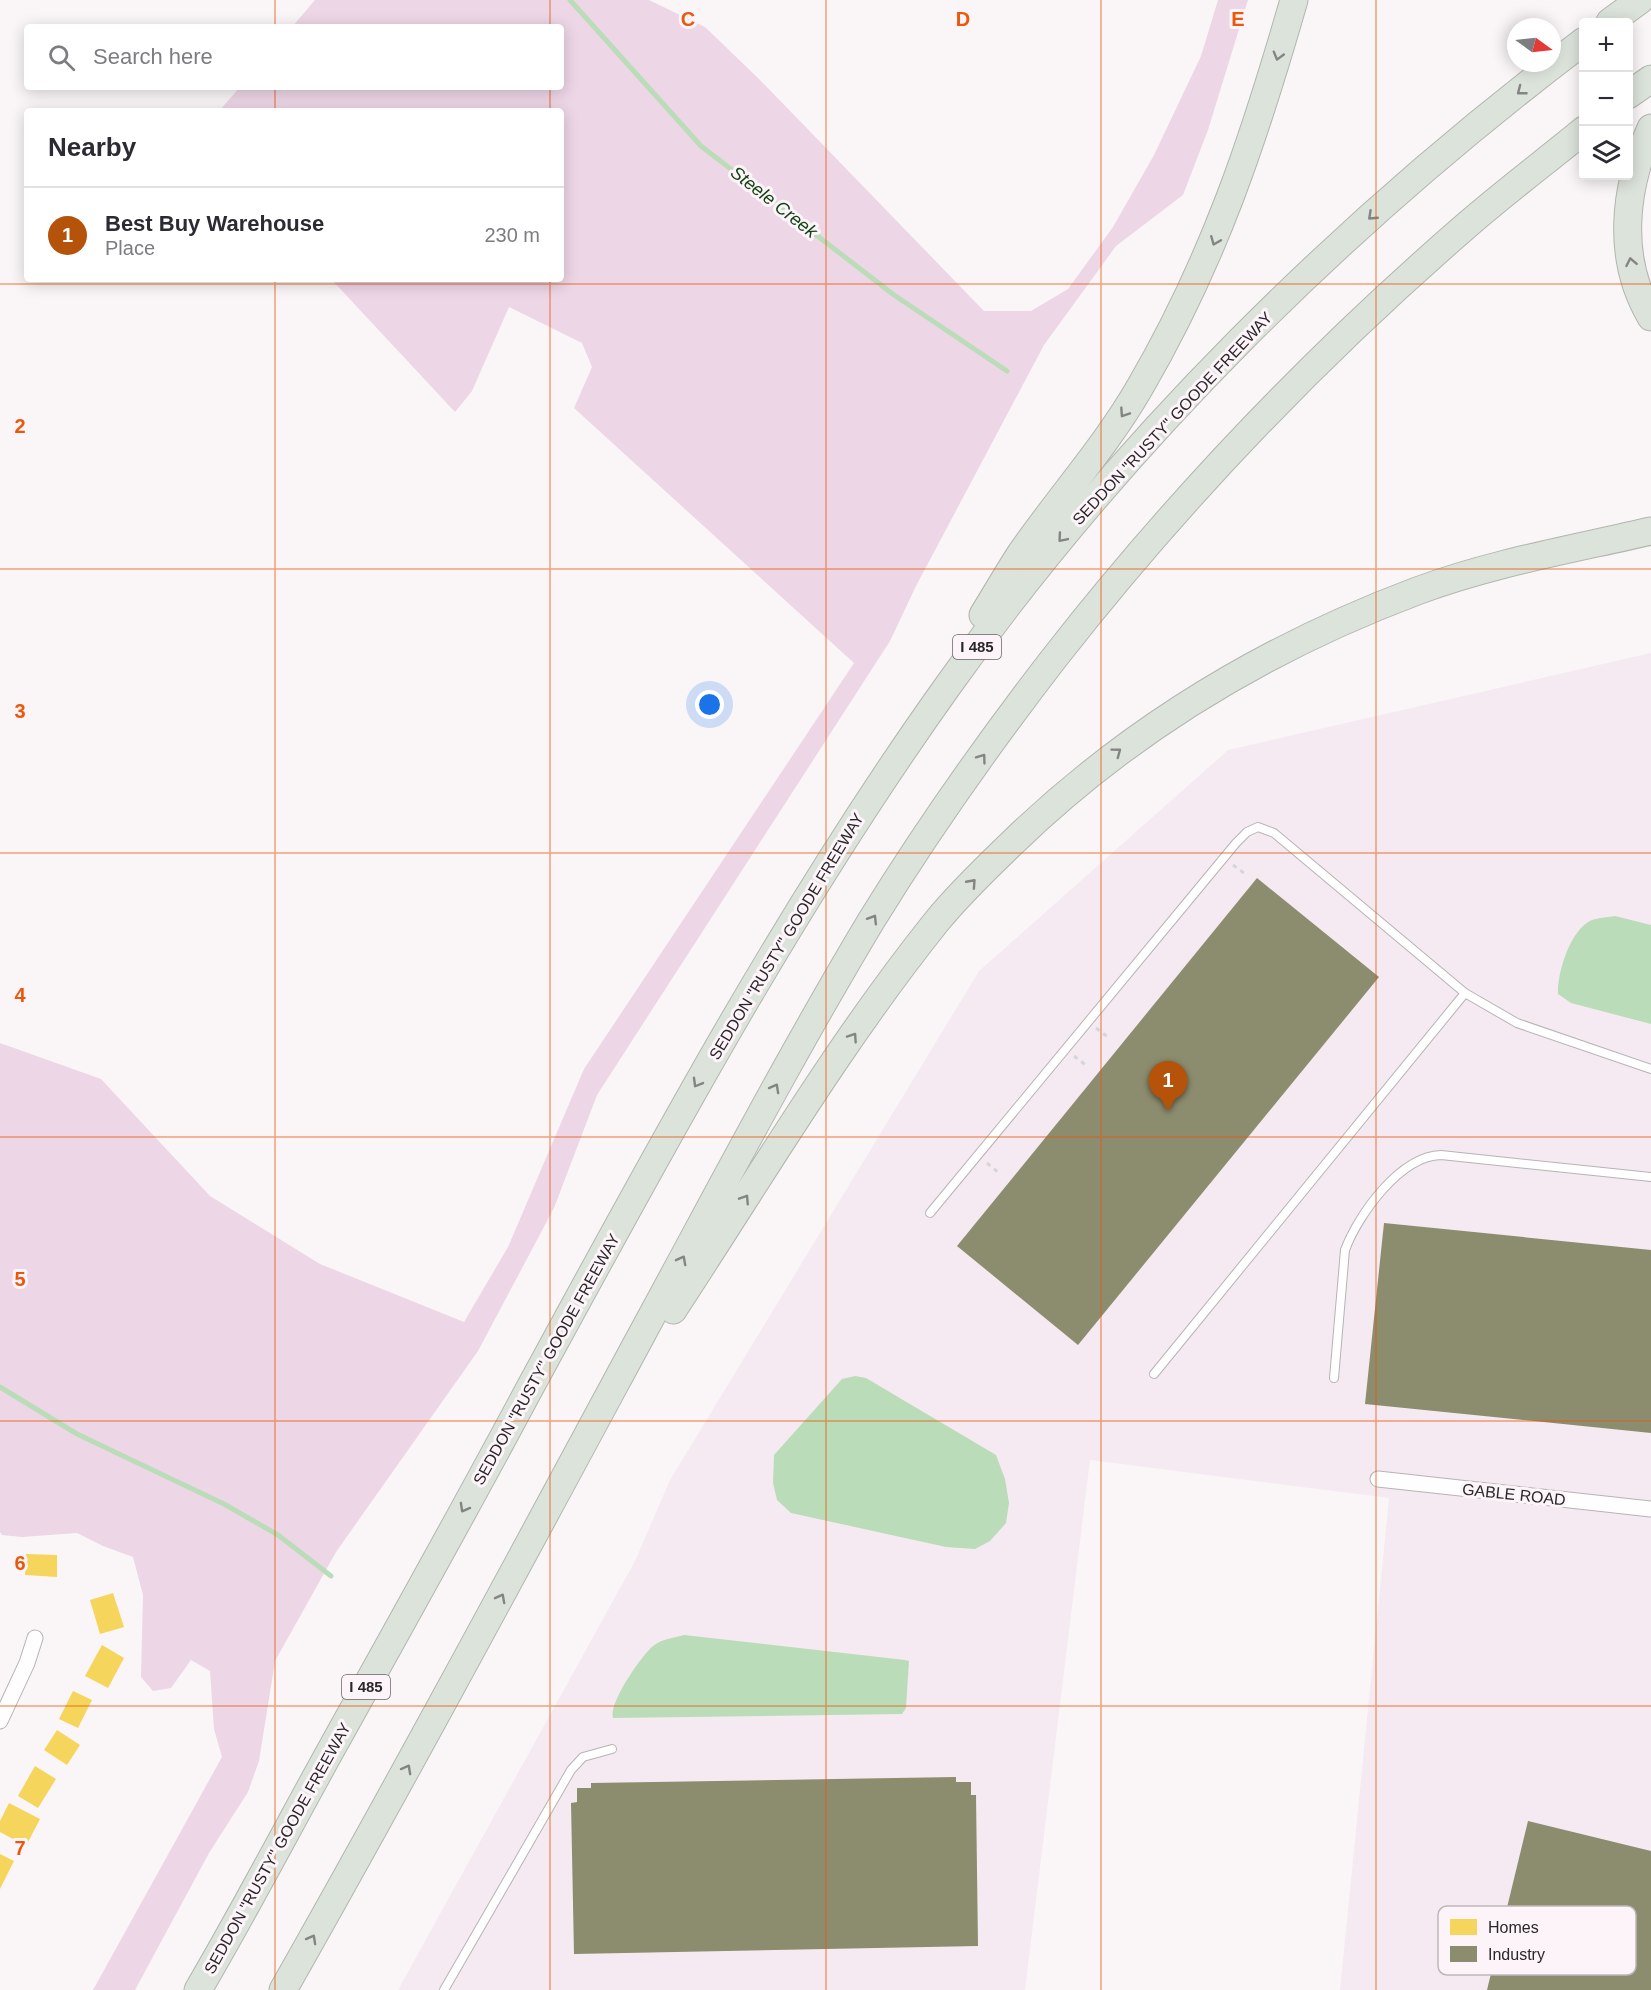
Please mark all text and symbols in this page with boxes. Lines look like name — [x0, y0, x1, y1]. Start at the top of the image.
text: C — [681, 8, 695, 30]
text: D — [956, 8, 970, 30]
text: E — [1231, 8, 1245, 30]
north arrow — [1507, 18, 1561, 72]
map controls — [1579, 18, 1633, 180]
button: + — [1579, 18, 1633, 72]
search box — [24, 24, 564, 90]
icon: search — [45, 41, 78, 74]
text: Search here — [93, 44, 213, 69]
one-way arrow — [1273, 50, 1285, 61]
button: − — [1579, 72, 1633, 126]
one-way arrow — [1517, 83, 1528, 94]
button: layers — [1579, 126, 1633, 180]
text: Nearby — [48, 132, 136, 162]
water label: Steele Creek — [727, 162, 822, 243]
one-way arrow — [1368, 209, 1379, 220]
text: Best Buy Warehouse — [105, 211, 324, 236]
text: 1 — [62, 224, 73, 246]
text: 230 m — [484, 224, 540, 246]
one-way arrow — [1210, 234, 1222, 245]
text: Place — [105, 237, 155, 259]
one-way arrow — [1625, 257, 1638, 267]
street label: SEDDON "RUSTY" GOODE FREEWAY — [1069, 308, 1276, 528]
one-way arrow — [1120, 406, 1131, 417]
text: 2 — [14, 415, 26, 437]
one-way arrow — [1059, 531, 1070, 542]
road number: I 485 — [953, 635, 1001, 659]
your location — [695, 690, 724, 719]
text: 3 — [14, 700, 26, 722]
one-way arrow — [1110, 749, 1121, 760]
one-way arrow — [975, 753, 986, 764]
street label: SEDDON "RUSTY" GOODE FREEWAY — [706, 810, 867, 1062]
one-way arrow — [965, 879, 976, 889]
one-way arrow — [865, 915, 877, 925]
text: 4 — [14, 984, 26, 1006]
one-way arrow — [846, 1032, 857, 1043]
pin: 1 — [1148, 1062, 1188, 1111]
one-way arrow — [693, 1077, 705, 1088]
one-way arrow — [768, 1084, 779, 1094]
one-way arrow — [738, 1195, 750, 1205]
street label: SEDDON "RUSTY" GOODE FREEWAY — [470, 1231, 623, 1488]
one-way arrow — [675, 1255, 686, 1266]
text: 5 — [14, 1268, 26, 1290]
street label: GABLE ROAD — [1461, 1481, 1567, 1508]
one-way arrow — [460, 1502, 471, 1512]
text: 6 — [14, 1552, 26, 1574]
one-way arrow — [494, 1593, 505, 1604]
road number: I 485 — [342, 1675, 390, 1699]
street label: SEDDON "RUSTY" GOODE FREEWAY — [201, 1720, 354, 1977]
one-way arrow — [400, 1764, 411, 1775]
text: 7 — [14, 1837, 26, 1859]
legend — [1438, 1906, 1636, 1975]
text: Homes — [1488, 1919, 1539, 1936]
one-way arrow — [305, 1935, 316, 1945]
text: Industry — [1488, 1946, 1545, 1963]

